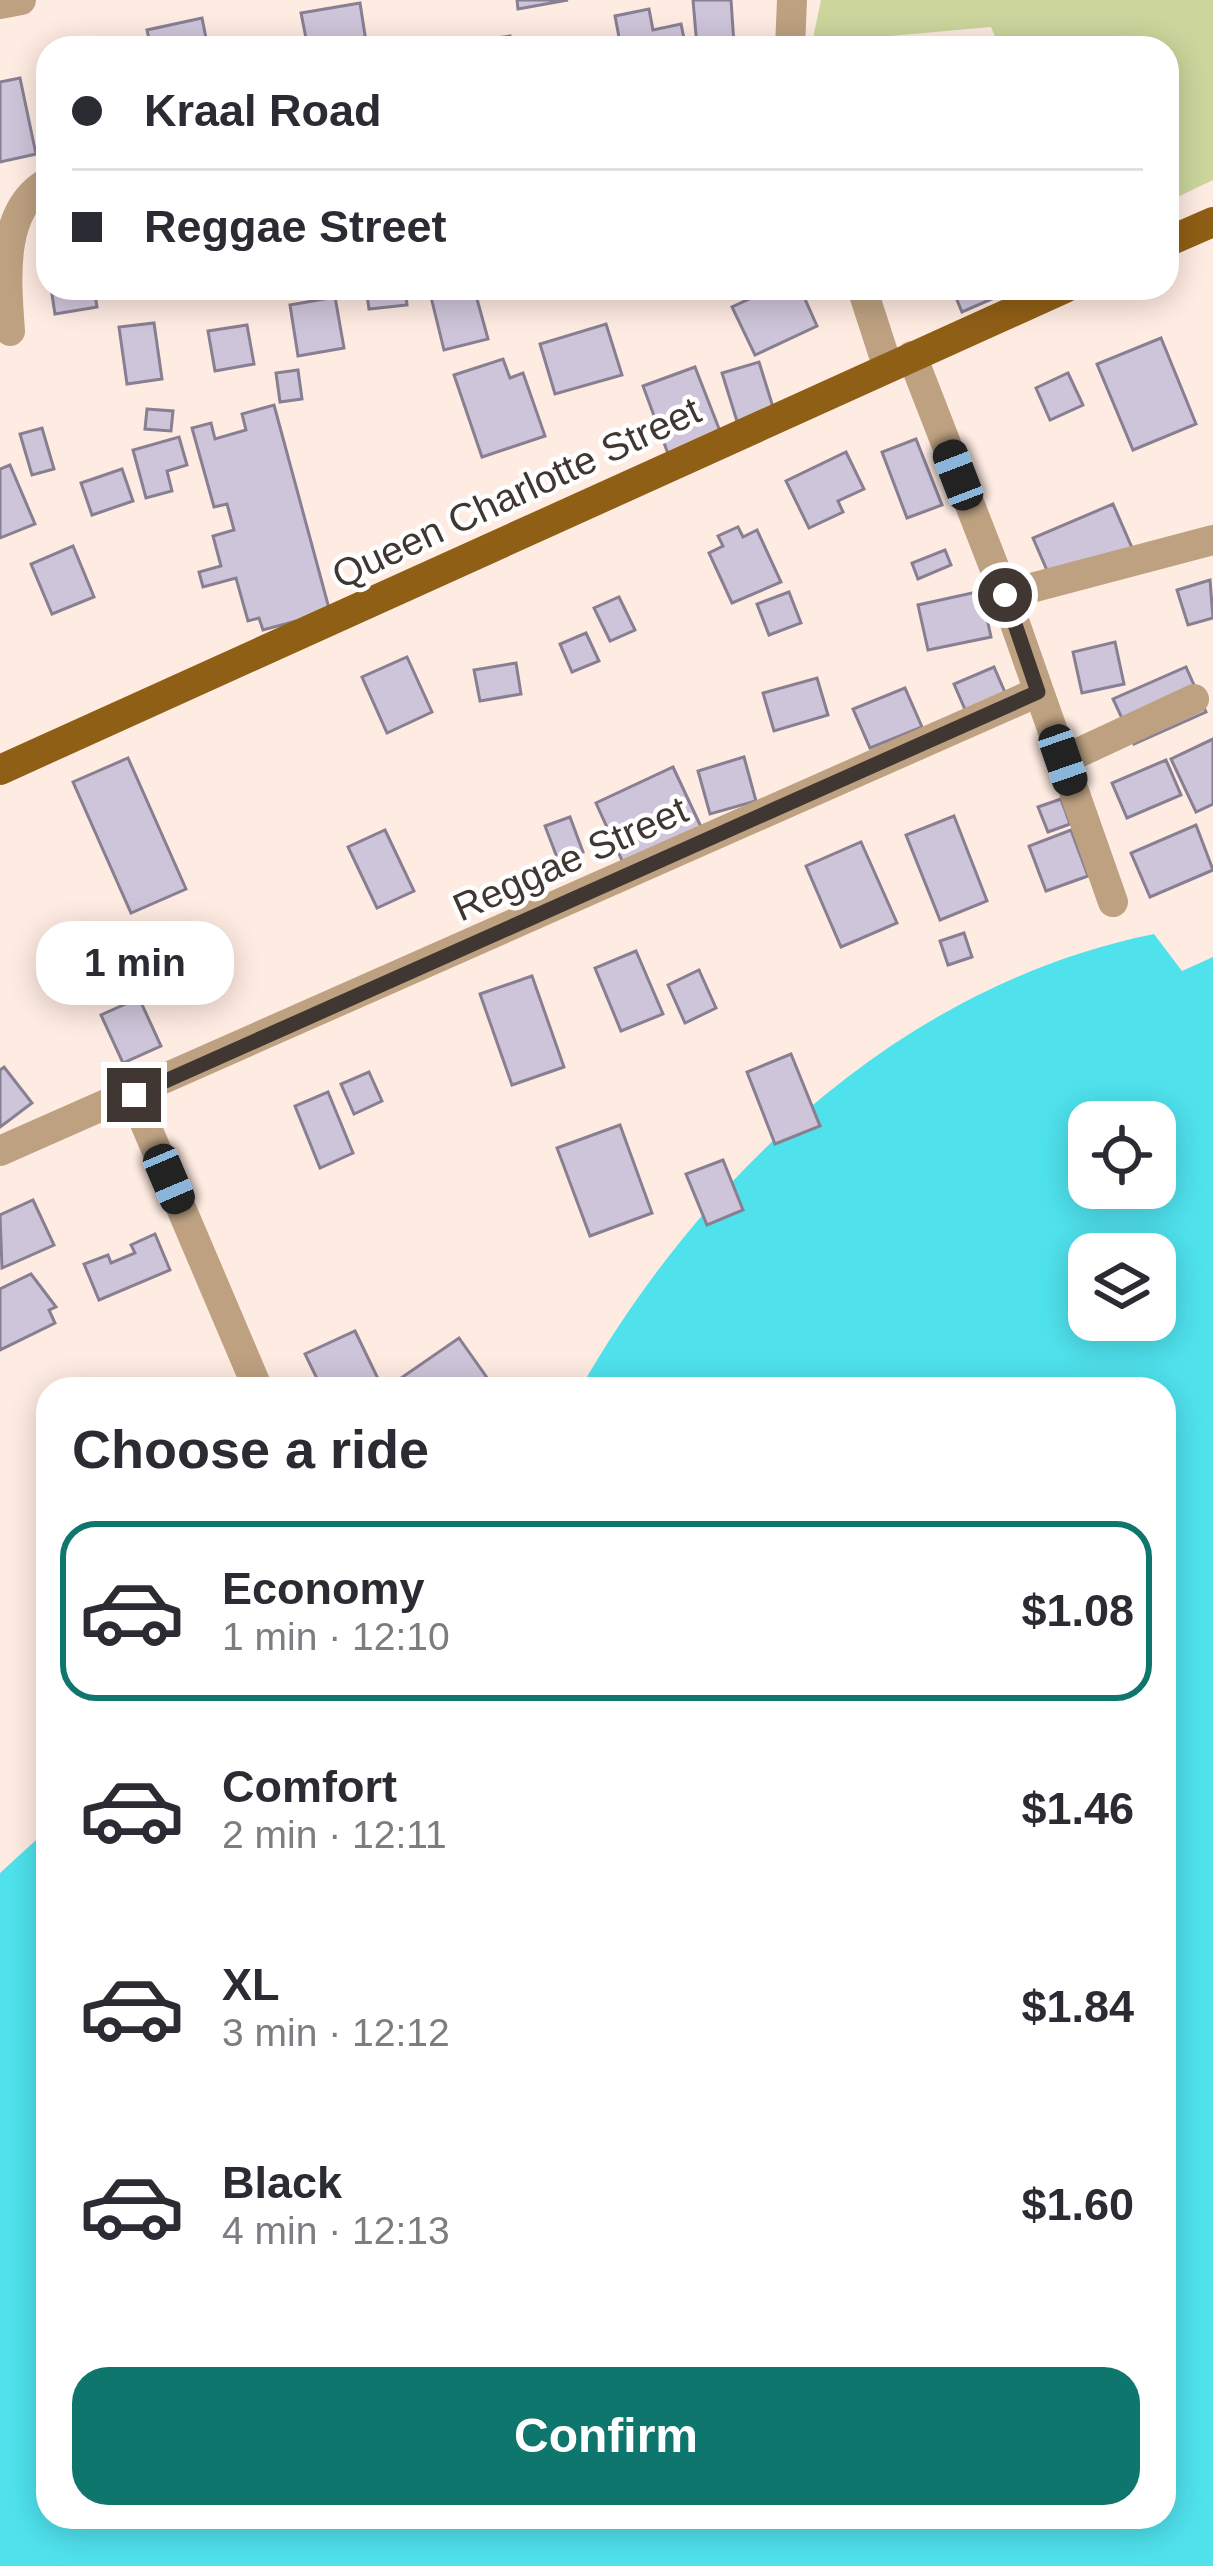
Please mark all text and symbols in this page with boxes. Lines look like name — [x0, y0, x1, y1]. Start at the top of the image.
text: Kraal Road — [144, 85, 382, 136]
text: Reggae Street — [144, 201, 447, 252]
street label: Queen Charlotte Street — [325, 388, 707, 597]
car — [928, 435, 988, 515]
route start — [978, 568, 1032, 622]
car — [1034, 720, 1092, 800]
street label: Reggae Street — [447, 788, 694, 929]
callout: 1 min — [35, 921, 233, 1005]
text: 1 min — [84, 941, 186, 984]
route end — [107, 1068, 161, 1122]
map controls — [1068, 1101, 1176, 1341]
button: locate — [1068, 1101, 1176, 1209]
car — [138, 1139, 200, 1219]
button: layers — [1068, 1233, 1176, 1341]
text: Choose a ride — [72, 1419, 429, 1479]
icon: car — [78, 1557, 186, 1665]
text: Economy — [222, 1563, 425, 1614]
text: $1.08 — [1021, 1585, 1134, 1636]
text: 1 min · 12:10 — [222, 1615, 450, 1658]
icon: car — [78, 1755, 186, 1863]
text: Comfort — [222, 1761, 397, 1812]
text: $1.46 — [1021, 1783, 1134, 1834]
text: 2 min · 12:11 — [222, 1813, 447, 1856]
icon: car — [78, 1953, 186, 2061]
text: XL — [222, 1959, 280, 2010]
text: $1.84 — [1021, 1981, 1134, 2032]
text: 3 min · 12:12 — [222, 2011, 450, 2054]
icon: car — [78, 2151, 186, 2259]
text: Black — [222, 2157, 342, 2208]
text: $1.60 — [1021, 2179, 1134, 2230]
text: 4 min · 12:13 — [222, 2209, 450, 2252]
button: Confirm — [72, 2367, 1140, 2505]

